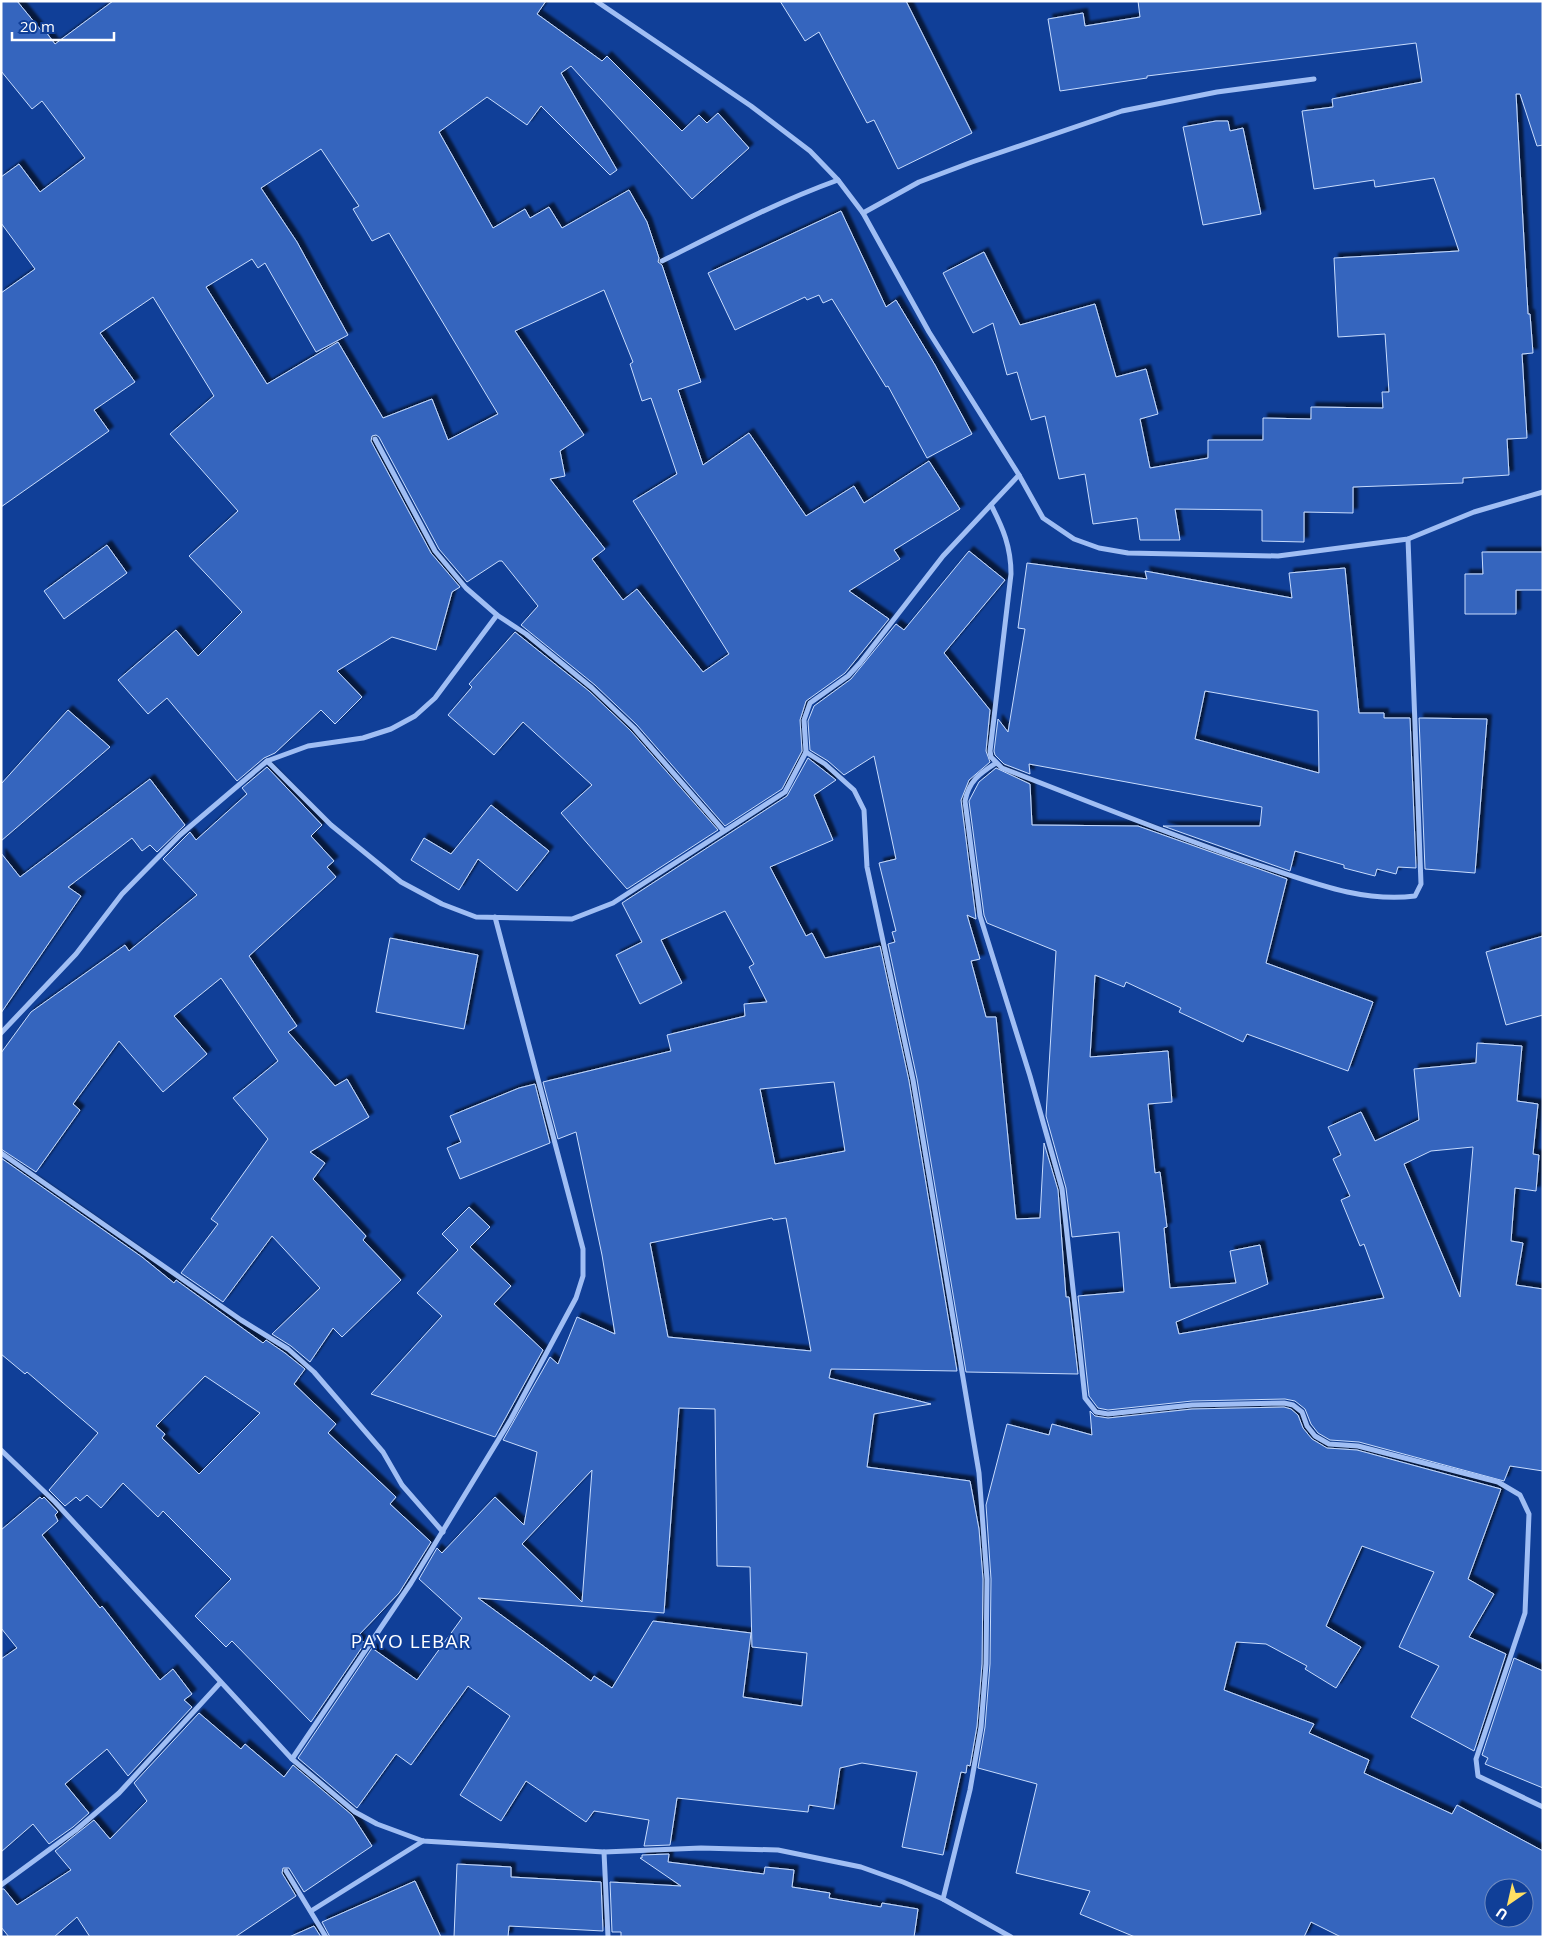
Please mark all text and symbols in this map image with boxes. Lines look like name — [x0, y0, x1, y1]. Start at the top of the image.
scale bar — [12, 10, 115, 42]
text: 20 m — [20, 16, 55, 36]
district label: PAYO LEBAR — [351, 1628, 471, 1654]
north arrow — [1484, 1878, 1534, 1928]
text: U — [1492, 1903, 1511, 1925]

